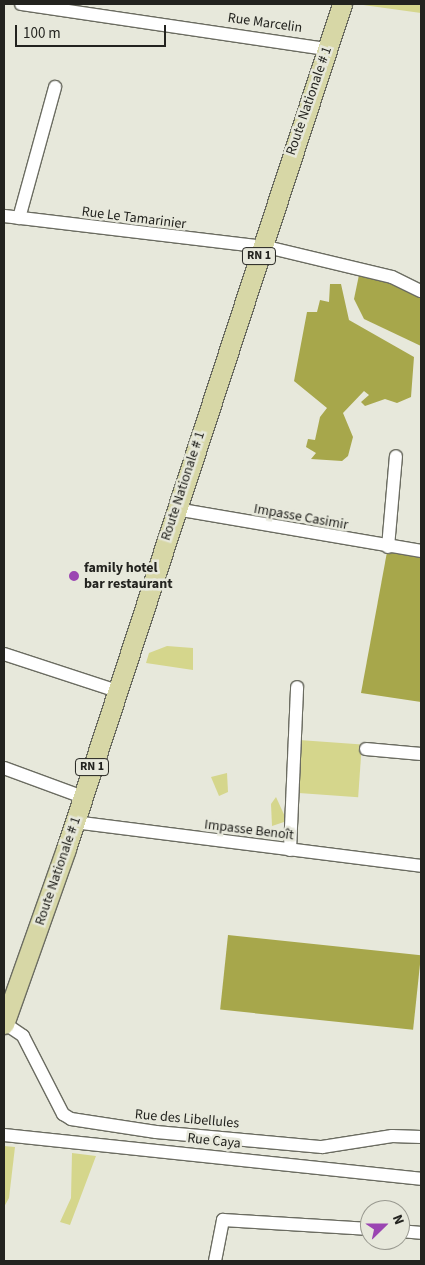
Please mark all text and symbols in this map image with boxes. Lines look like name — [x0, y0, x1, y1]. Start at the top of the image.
street label: Rue Marcelin — [227, 9, 303, 37]
scale bar — [18, 15, 169, 47]
text: 100 m — [23, 23, 61, 44]
street label: Route Nationale # 1 — [283, 44, 335, 158]
street label: Rue Le Tamarinier — [81, 203, 187, 233]
road number: RN 1 — [242, 247, 276, 266]
street label: Route Nationale # 1 — [157, 429, 209, 543]
street label: Impasse Casimir — [252, 500, 350, 534]
place label: family hotel bar restaurant — [84, 560, 173, 592]
marker: family hotel bar restaurant — [68, 570, 80, 582]
road number: RN 1 — [74, 758, 110, 776]
street label: Route Nationale # 1 — [32, 814, 84, 928]
street label: Impasse Benoît — [203, 816, 295, 844]
street label: Rue des Libellules — [134, 1106, 240, 1132]
street label: Rue Caya — [186, 1130, 242, 1152]
north arrow — [360, 1200, 410, 1250]
text: N — [387, 1212, 409, 1228]

